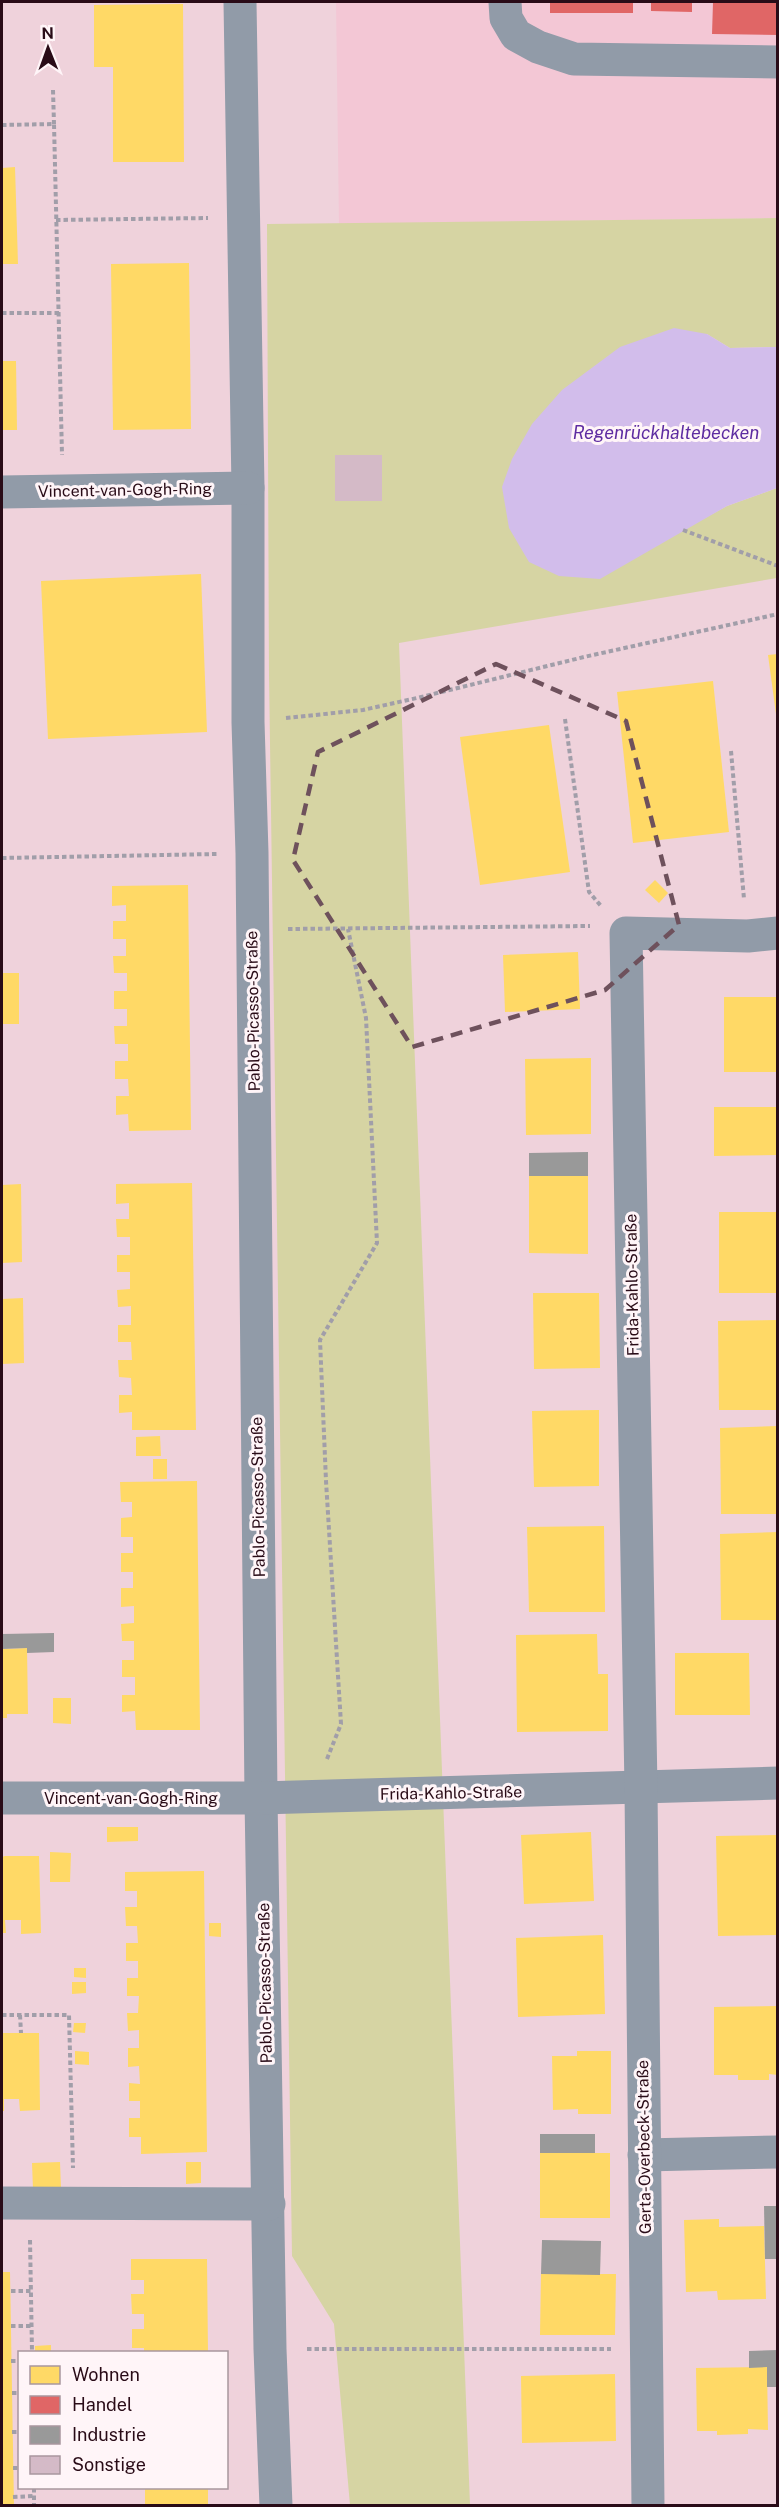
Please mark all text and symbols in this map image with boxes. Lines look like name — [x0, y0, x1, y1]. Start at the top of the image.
north arrow — [18, 18, 78, 78]
text: N — [41, 24, 54, 43]
water label: Regenrückhaltebecken — [573, 422, 759, 443]
street label: Vincent-van-Gogh-Ring — [38, 479, 212, 501]
street label: Pablo-Picasso-Straße — [242, 931, 264, 1091]
street label: Frida-Kahlo-Straße — [621, 1214, 643, 1356]
street label: Pablo-Picasso-Straße — [247, 1417, 269, 1577]
street label: Frida-Kahlo-Straße — [380, 1782, 522, 1804]
street label: Vincent-van-Gogh-Ring — [44, 1789, 218, 1808]
street label: Pablo-Picasso-Straße — [254, 1903, 276, 2063]
street label: Gerta-Overbeck-Straße — [633, 2060, 655, 2234]
legend — [18, 2351, 228, 2489]
text: Wohnen — [72, 2364, 140, 2385]
text: Handel — [72, 2394, 132, 2415]
text: Industrie — [72, 2424, 146, 2445]
text: Sonstige — [72, 2454, 146, 2475]

